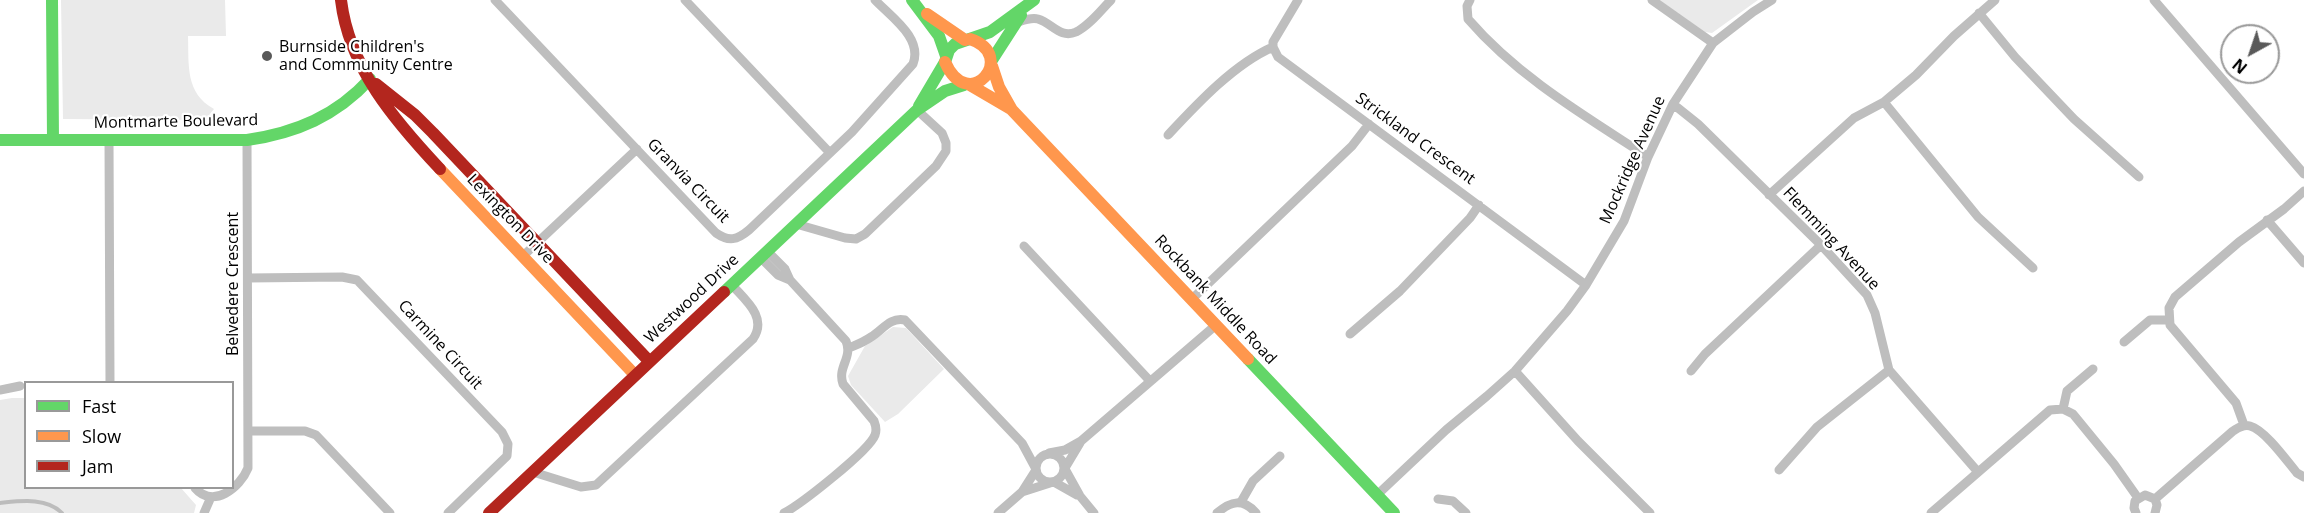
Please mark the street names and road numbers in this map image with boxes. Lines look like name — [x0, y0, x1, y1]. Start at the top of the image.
street label: Strickland Crescent — [1351, 89, 1479, 189]
street label: Mockridge Avenue — [1596, 93, 1670, 227]
street label: Montmarte Boulevard — [94, 111, 258, 133]
street label: Granvia Circuit — [643, 135, 733, 227]
street label: Lexington Drive — [463, 170, 557, 268]
street label: Flemming Avenue — [1779, 184, 1883, 294]
street label: Belvedere Crescent — [223, 212, 243, 356]
street label: Rockbank Middle Road — [1150, 231, 1280, 369]
street label: Westwood Drive — [641, 250, 743, 348]
street label: Carmine Circuit — [394, 296, 486, 394]

